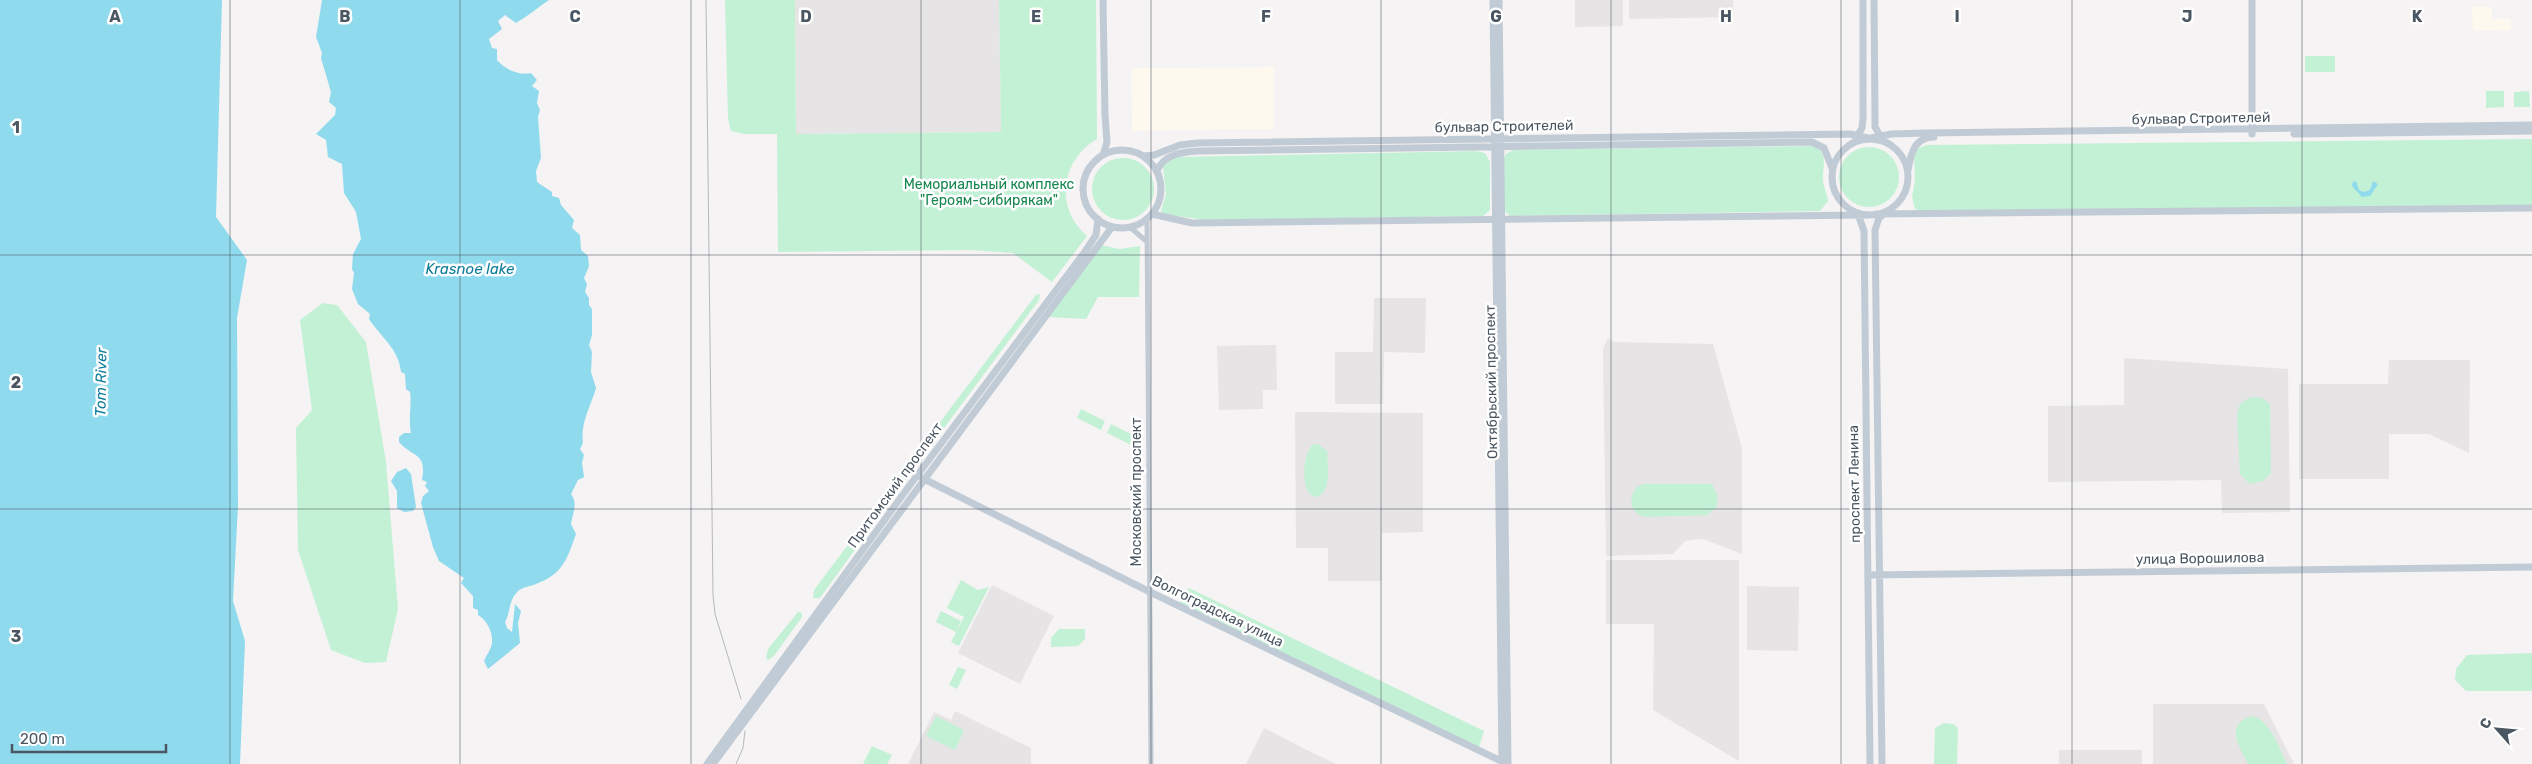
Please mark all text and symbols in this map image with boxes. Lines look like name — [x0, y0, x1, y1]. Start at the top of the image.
text: A — [109, 7, 121, 26]
text: B — [339, 7, 351, 26]
text: C — [569, 7, 581, 26]
text: D — [800, 7, 812, 26]
text: E — [1031, 7, 1041, 26]
text: F — [1261, 7, 1271, 26]
text: G — [1490, 7, 1502, 26]
text: H — [1720, 7, 1732, 26]
text: I — [1954, 7, 1960, 26]
text: J — [2182, 7, 2192, 26]
text: K — [2412, 7, 2423, 26]
street label: бульвар Строителей — [2132, 109, 2270, 128]
street label: бульвар Строителей — [1435, 117, 1573, 136]
text: 1 — [12, 118, 20, 137]
park label: Мемориальный комплекс "Героям-сибирякам" — [904, 176, 1075, 209]
water label: Krasnoe lake — [426, 260, 515, 278]
street label: Октябрьский проспект — [1482, 305, 1501, 459]
water label: Tom River — [91, 346, 111, 416]
text: 2 — [11, 373, 21, 392]
street label: Московский проспект — [1128, 418, 1145, 566]
street label: Притомский проспект — [844, 419, 947, 551]
street label: проспект Ленина — [1845, 425, 1864, 543]
street label: улица Ворошилова — [2135, 549, 2265, 568]
street label: Волгоградская улица — [1149, 572, 1286, 651]
text: 3 — [11, 627, 21, 646]
north arrow — [2472, 704, 2522, 754]
text: С — [2476, 715, 2496, 732]
scale bar — [12, 722, 166, 754]
text: 200 m — [20, 730, 65, 748]

